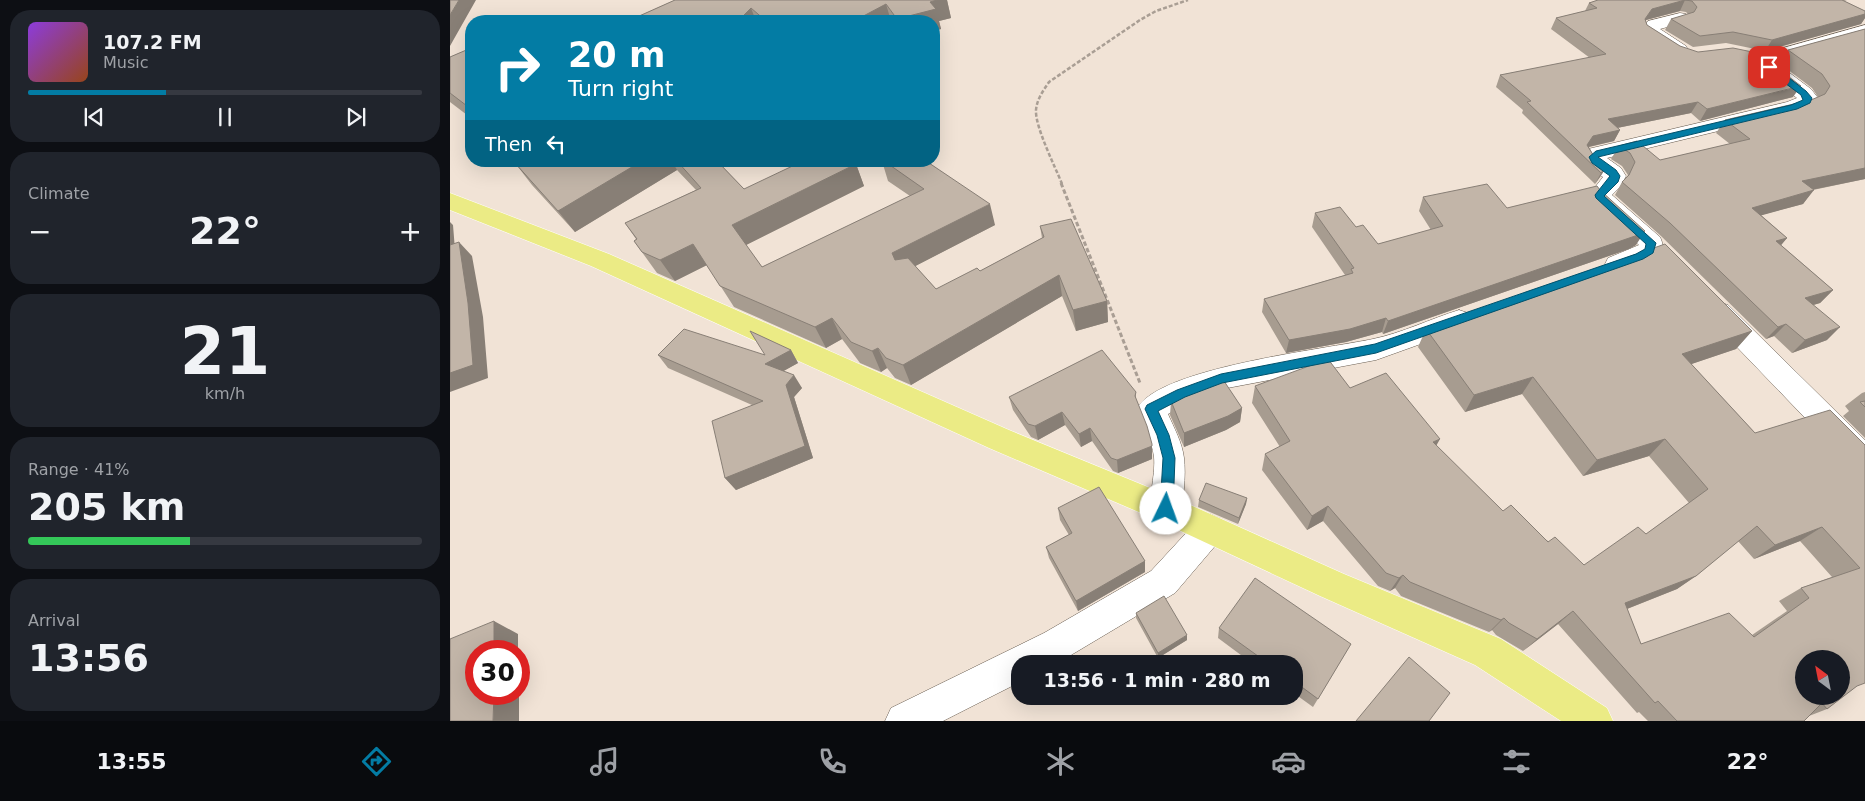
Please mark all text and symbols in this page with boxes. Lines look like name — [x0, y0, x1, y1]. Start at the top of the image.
text: 107.2 FM — [103, 31, 202, 53]
icon: right — [485, 35, 550, 100]
text: 20 m — [568, 35, 665, 75]
pin — [1748, 46, 1790, 88]
text: Music — [103, 53, 149, 72]
icon: arrive — [1755, 53, 1783, 81]
text: Turn right — [568, 76, 673, 101]
icon: previous — [80, 103, 108, 131]
icon: pause — [211, 103, 239, 131]
icon: next — [342, 103, 370, 131]
icon: left — [542, 130, 570, 158]
text: Then — [485, 133, 532, 155]
text: Climate — [28, 184, 90, 203]
text: 22° — [189, 209, 261, 253]
text: − — [28, 215, 51, 248]
text: + — [399, 215, 422, 248]
text: 21 — [180, 314, 270, 389]
text: km/h — [205, 384, 245, 403]
text: Range · 41% — [28, 460, 130, 479]
position arrow — [1139, 482, 1191, 534]
text: 205 km — [28, 485, 185, 529]
text: Arrival — [28, 611, 80, 630]
text: 13:56 — [28, 636, 149, 680]
speed limit sign: 30 — [465, 640, 530, 705]
north arrow — [1795, 650, 1850, 705]
map controls — [1795, 650, 1850, 705]
text: 13:56 · 1 min · 280 m — [1043, 669, 1271, 691]
icon: directions — [359, 744, 394, 779]
icon: music — [587, 744, 622, 779]
icon: phone — [815, 744, 850, 779]
icon: climate — [1043, 744, 1078, 779]
icon: car — [1271, 744, 1306, 779]
icon: filters — [1499, 744, 1534, 779]
text: 13:55 — [96, 749, 166, 774]
text: 22° — [1727, 749, 1768, 774]

